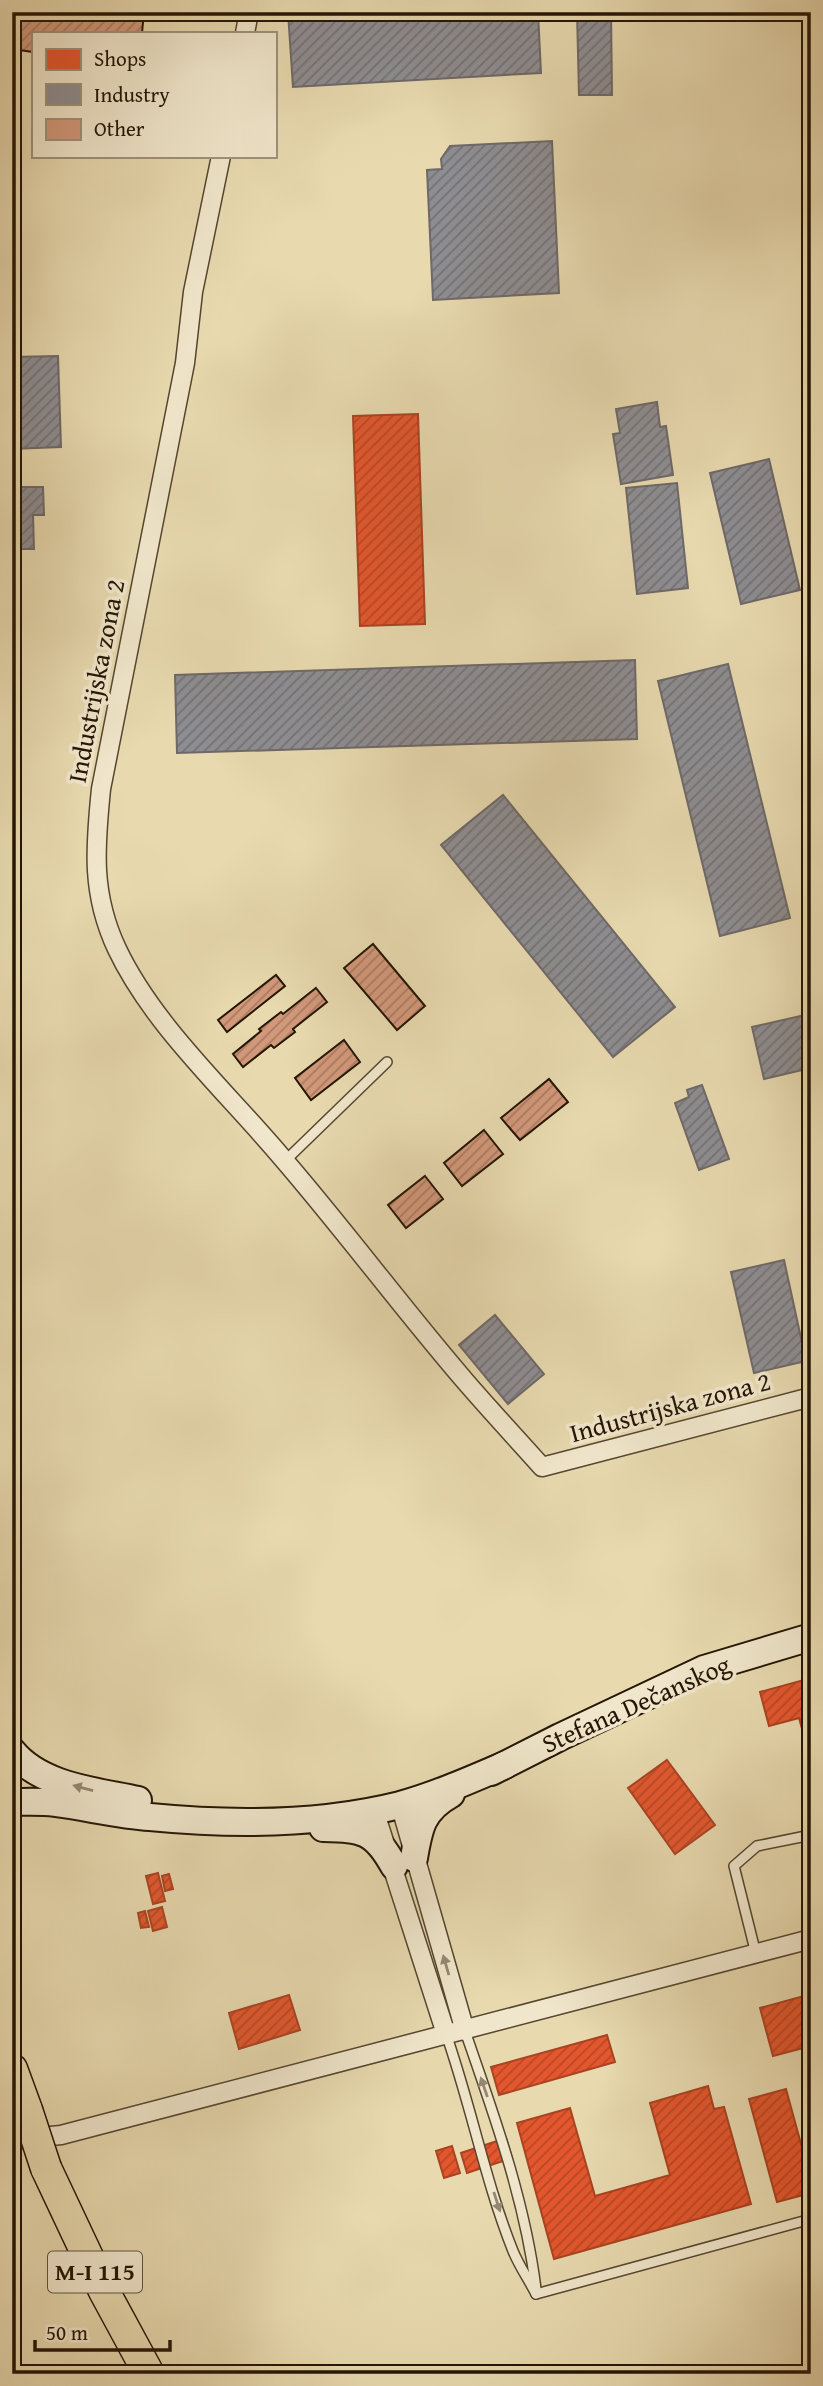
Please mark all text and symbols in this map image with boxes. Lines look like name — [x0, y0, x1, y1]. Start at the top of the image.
legend — [32, 32, 276, 158]
text: Shops — [94, 43, 146, 74]
text: Industry — [94, 79, 170, 110]
text: Other — [94, 113, 145, 144]
street label: Industrijska zona 2 — [57, 576, 134, 786]
street label: Industrijska zona 2 — [565, 1361, 775, 1452]
street label: Stefana Dečanskog — [535, 1644, 736, 1763]
one-way arrow — [72, 1782, 94, 1793]
one-way arrow — [441, 1954, 451, 1975]
one-way arrow — [478, 2076, 489, 2097]
one-way arrow — [492, 2192, 503, 2213]
road number: M-I 115 — [48, 2252, 142, 2292]
scale bar — [35, 2309, 170, 2353]
text: 50 m — [46, 2317, 88, 2348]

